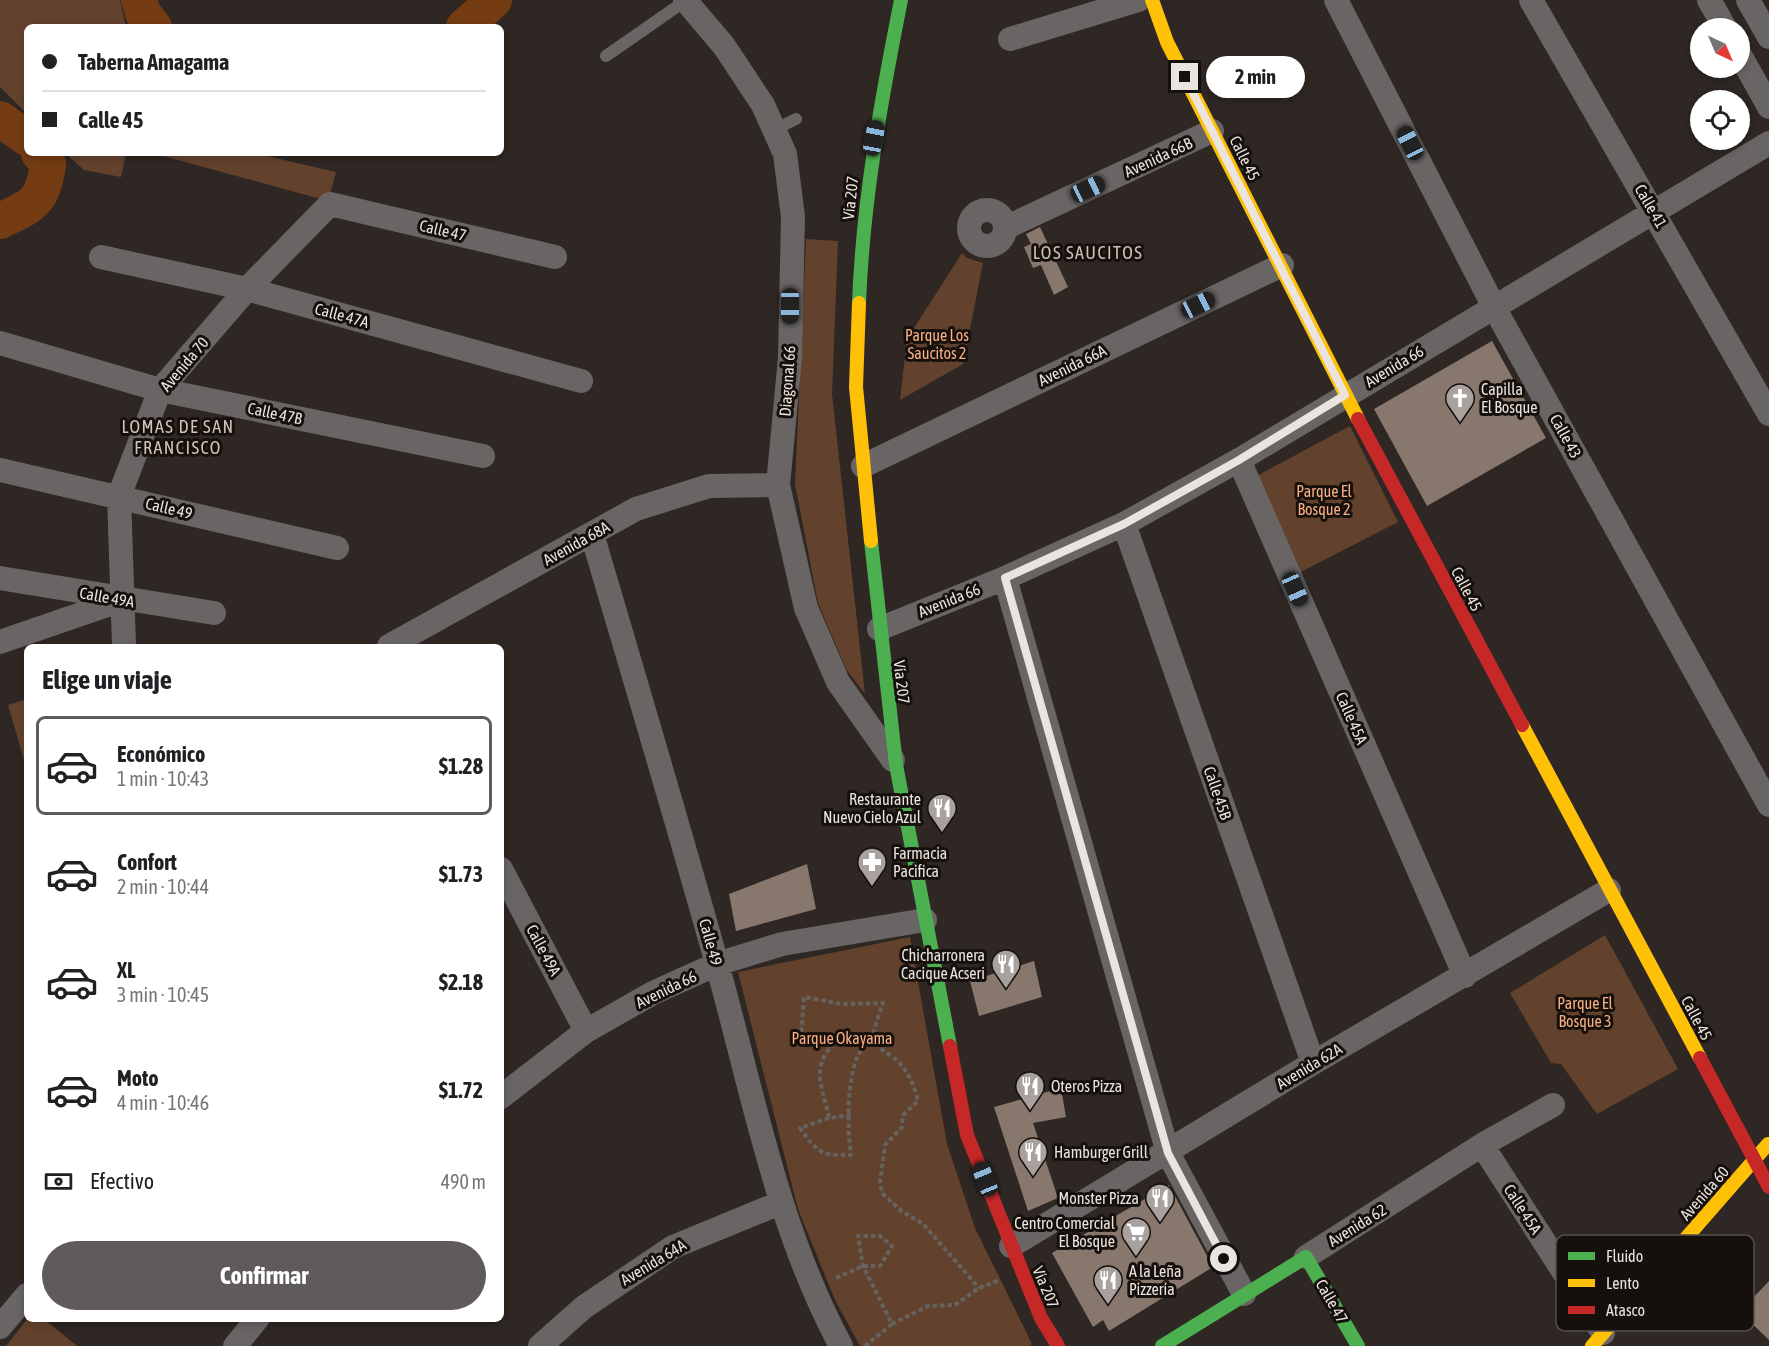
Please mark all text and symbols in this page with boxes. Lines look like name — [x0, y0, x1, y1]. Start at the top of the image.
north arrow — [1690, 18, 1750, 78]
map controls — [1690, 18, 1750, 150]
text: Taberna Amagama — [78, 49, 229, 75]
callout: 2 min — [1206, 56, 1305, 98]
route end — [1171, 63, 1198, 90]
text: 2 min — [1235, 65, 1276, 88]
button: locate — [1690, 90, 1750, 150]
text: Calle 45 — [78, 107, 143, 133]
car — [862, 119, 886, 157]
car — [1394, 123, 1426, 163]
street label: Avenida 66B — [1121, 133, 1195, 181]
street label: Calle 45 — [1226, 133, 1264, 183]
car — [1068, 173, 1108, 205]
street label: Vía 207 — [839, 175, 861, 221]
street label: Calle 41 — [1631, 181, 1671, 231]
street label: Calle 47 — [418, 216, 468, 244]
district label: LOS SAUCITOS — [1033, 242, 1143, 263]
car — [781, 288, 799, 324]
car — [1178, 289, 1218, 321]
street label: Calle 47A — [313, 299, 371, 331]
park label: Parque Los Saucitos 2 — [905, 326, 969, 362]
street label: Avenida 70 — [156, 333, 212, 395]
street label: Avenida 66A — [1035, 341, 1109, 389]
street label: Avenida 66 — [1361, 341, 1427, 391]
street label: Diagonal 66 — [776, 345, 799, 417]
place label: Capilla El Bosque — [1481, 380, 1538, 417]
church icon: Capilla El Bosque — [1444, 382, 1476, 424]
street label: Calle 47B — [246, 398, 304, 428]
street label: Calle 43 — [1547, 411, 1585, 461]
district label: LOMAS DE SAN FRANCISCO — [121, 416, 235, 458]
park label: Parque El Bosque 2 — [1296, 482, 1353, 519]
street label: Calle 49 — [144, 494, 194, 522]
street label: Avenida 68A — [540, 517, 612, 569]
street label: Calle 45 — [1448, 564, 1486, 614]
car — [1279, 569, 1311, 609]
street label: Avenida 66 — [915, 579, 983, 621]
street label: Calle 49A — [78, 583, 136, 611]
street label: Vía 207 — [890, 659, 914, 705]
text: Elige un viaje — [42, 664, 172, 695]
street label: Calle 45A — [1333, 689, 1372, 747]
icon: car — [45, 739, 99, 793]
text: Económico — [117, 741, 205, 767]
text: $1.28 — [439, 753, 483, 779]
street label: Calle 45B — [1201, 764, 1236, 822]
text: 1 min · 10:43 — [117, 767, 209, 790]
place label: Restaurante Nuevo Cielo Azul — [823, 790, 922, 826]
restaurant icon: Restaurante Nuevo Cielo Azul — [926, 792, 958, 834]
place label: Farmacia Pacifica — [893, 844, 947, 880]
pharmacy icon: Farmacia Pacifica — [856, 846, 888, 888]
icon: car — [45, 847, 99, 901]
text: Confort — [117, 849, 177, 875]
text: $1.73 — [439, 861, 483, 887]
text: 2 min · 10:44 — [117, 875, 209, 898]
street label: Calle 49 — [696, 917, 726, 967]
street label: Calle 49A — [523, 921, 565, 979]
place label: Chicharronera Cacique Acseri — [901, 946, 985, 983]
restaurant icon: Chicharronera Cacique Acseri — [990, 948, 1022, 990]
icon: car — [45, 955, 99, 1009]
text: XL — [117, 957, 135, 983]
street label: Avenida 66 — [633, 967, 699, 1011]
text: $2.18 — [439, 969, 483, 995]
text: 3 min · 10:45 — [117, 983, 209, 1006]
street label: Calle 45 — [1678, 993, 1716, 1043]
park label: Parque El Bosque 3 — [1557, 994, 1614, 1031]
park label: Parque Okayama — [791, 1029, 893, 1048]
street label: Avenida 62A — [1273, 1039, 1345, 1093]
icon: car — [45, 1063, 99, 1117]
text: Moto — [117, 1065, 159, 1091]
restaurant icon: Oteros Pizza — [1014, 1070, 1046, 1112]
text: $1.72 — [439, 1077, 483, 1103]
place label: Oteros Pizza — [1051, 1077, 1122, 1095]
text: 4 min · 10:46 — [117, 1091, 209, 1114]
restaurant icon: Hamburger Grill — [1017, 1136, 1049, 1178]
place label: Hamburger Grill — [1054, 1143, 1149, 1162]
car — [970, 1159, 1000, 1199]
street label: Avenida 60 — [1676, 1162, 1732, 1224]
icon: cash — [42, 1165, 75, 1198]
text: Efectivo — [90, 1168, 154, 1194]
text: 490 m — [441, 1170, 486, 1193]
street label: Calle 45A — [1500, 1181, 1546, 1237]
restaurant icon: Monster Pizza — [1144, 1182, 1176, 1224]
place label: Monster Pizza — [1059, 1189, 1139, 1207]
street label: Avenida 62 — [1325, 1200, 1389, 1250]
place label: Centro Comercial El Bosque — [1014, 1214, 1116, 1251]
supermarket icon: Centro Comercial El Bosque — [1120, 1216, 1152, 1258]
street label: Avenida 64A — [617, 1235, 689, 1289]
legend — [1556, 1235, 1754, 1331]
button: Confirmar — [42, 1241, 486, 1310]
route start — [1210, 1245, 1237, 1272]
text: Fluido — [1606, 1247, 1643, 1265]
place label: A la Leña Pizzería — [1129, 1262, 1182, 1298]
street label: Vía 207 — [1029, 1263, 1063, 1311]
restaurant icon: A la Leña Pizzería — [1092, 1264, 1124, 1306]
text: Lento — [1606, 1274, 1639, 1292]
street label: Calle 47 — [1312, 1276, 1352, 1326]
text: Atasco — [1606, 1301, 1645, 1319]

